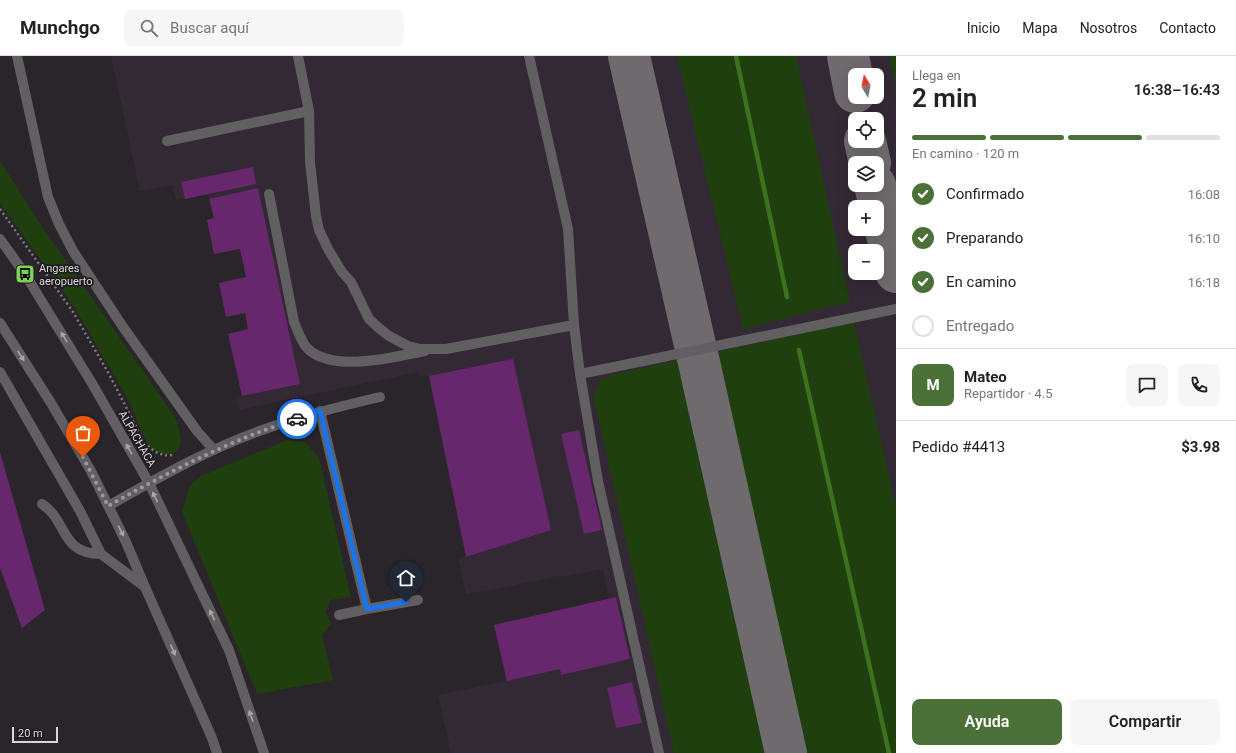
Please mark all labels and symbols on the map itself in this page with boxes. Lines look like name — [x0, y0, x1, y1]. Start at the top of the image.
north arrow — [848, 68, 884, 104]
place label: Angares aeropuerto — [39, 262, 93, 288]
bus stop icon: Angares aeropuerto — [14, 263, 36, 285]
one-way arrow — [60, 331, 67, 343]
one-way arrow — [17, 351, 25, 361]
courier — [277, 399, 317, 439]
street label: ALPACHACA — [116, 408, 159, 470]
pin — [66, 416, 100, 457]
one-way arrow — [126, 444, 133, 455]
one-way arrow — [152, 492, 158, 503]
one-way arrow — [117, 525, 124, 536]
pin — [389, 561, 423, 602]
one-way arrow — [209, 609, 215, 620]
one-way arrow — [170, 644, 176, 655]
one-way arrow — [248, 710, 254, 722]
scale bar — [12, 725, 58, 744]

